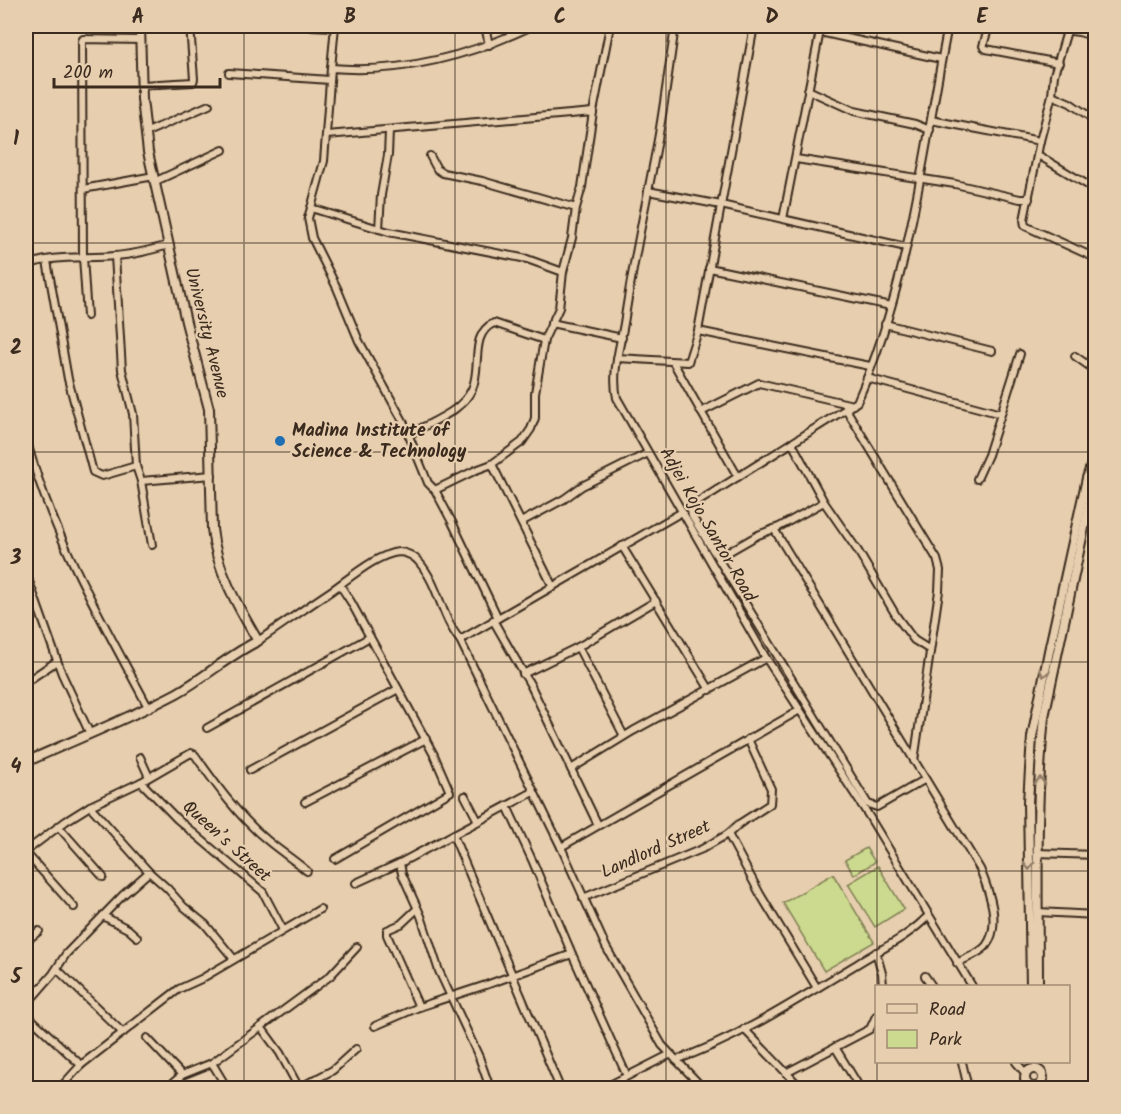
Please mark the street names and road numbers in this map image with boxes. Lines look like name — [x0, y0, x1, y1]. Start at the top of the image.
street label: University Avenue — [176, 265, 236, 401]
street label: Adjei Kojo Santor Road — [651, 442, 764, 609]
street label: Queen’s Street — [175, 794, 278, 891]
street label: Landlord Street — [597, 812, 716, 887]

